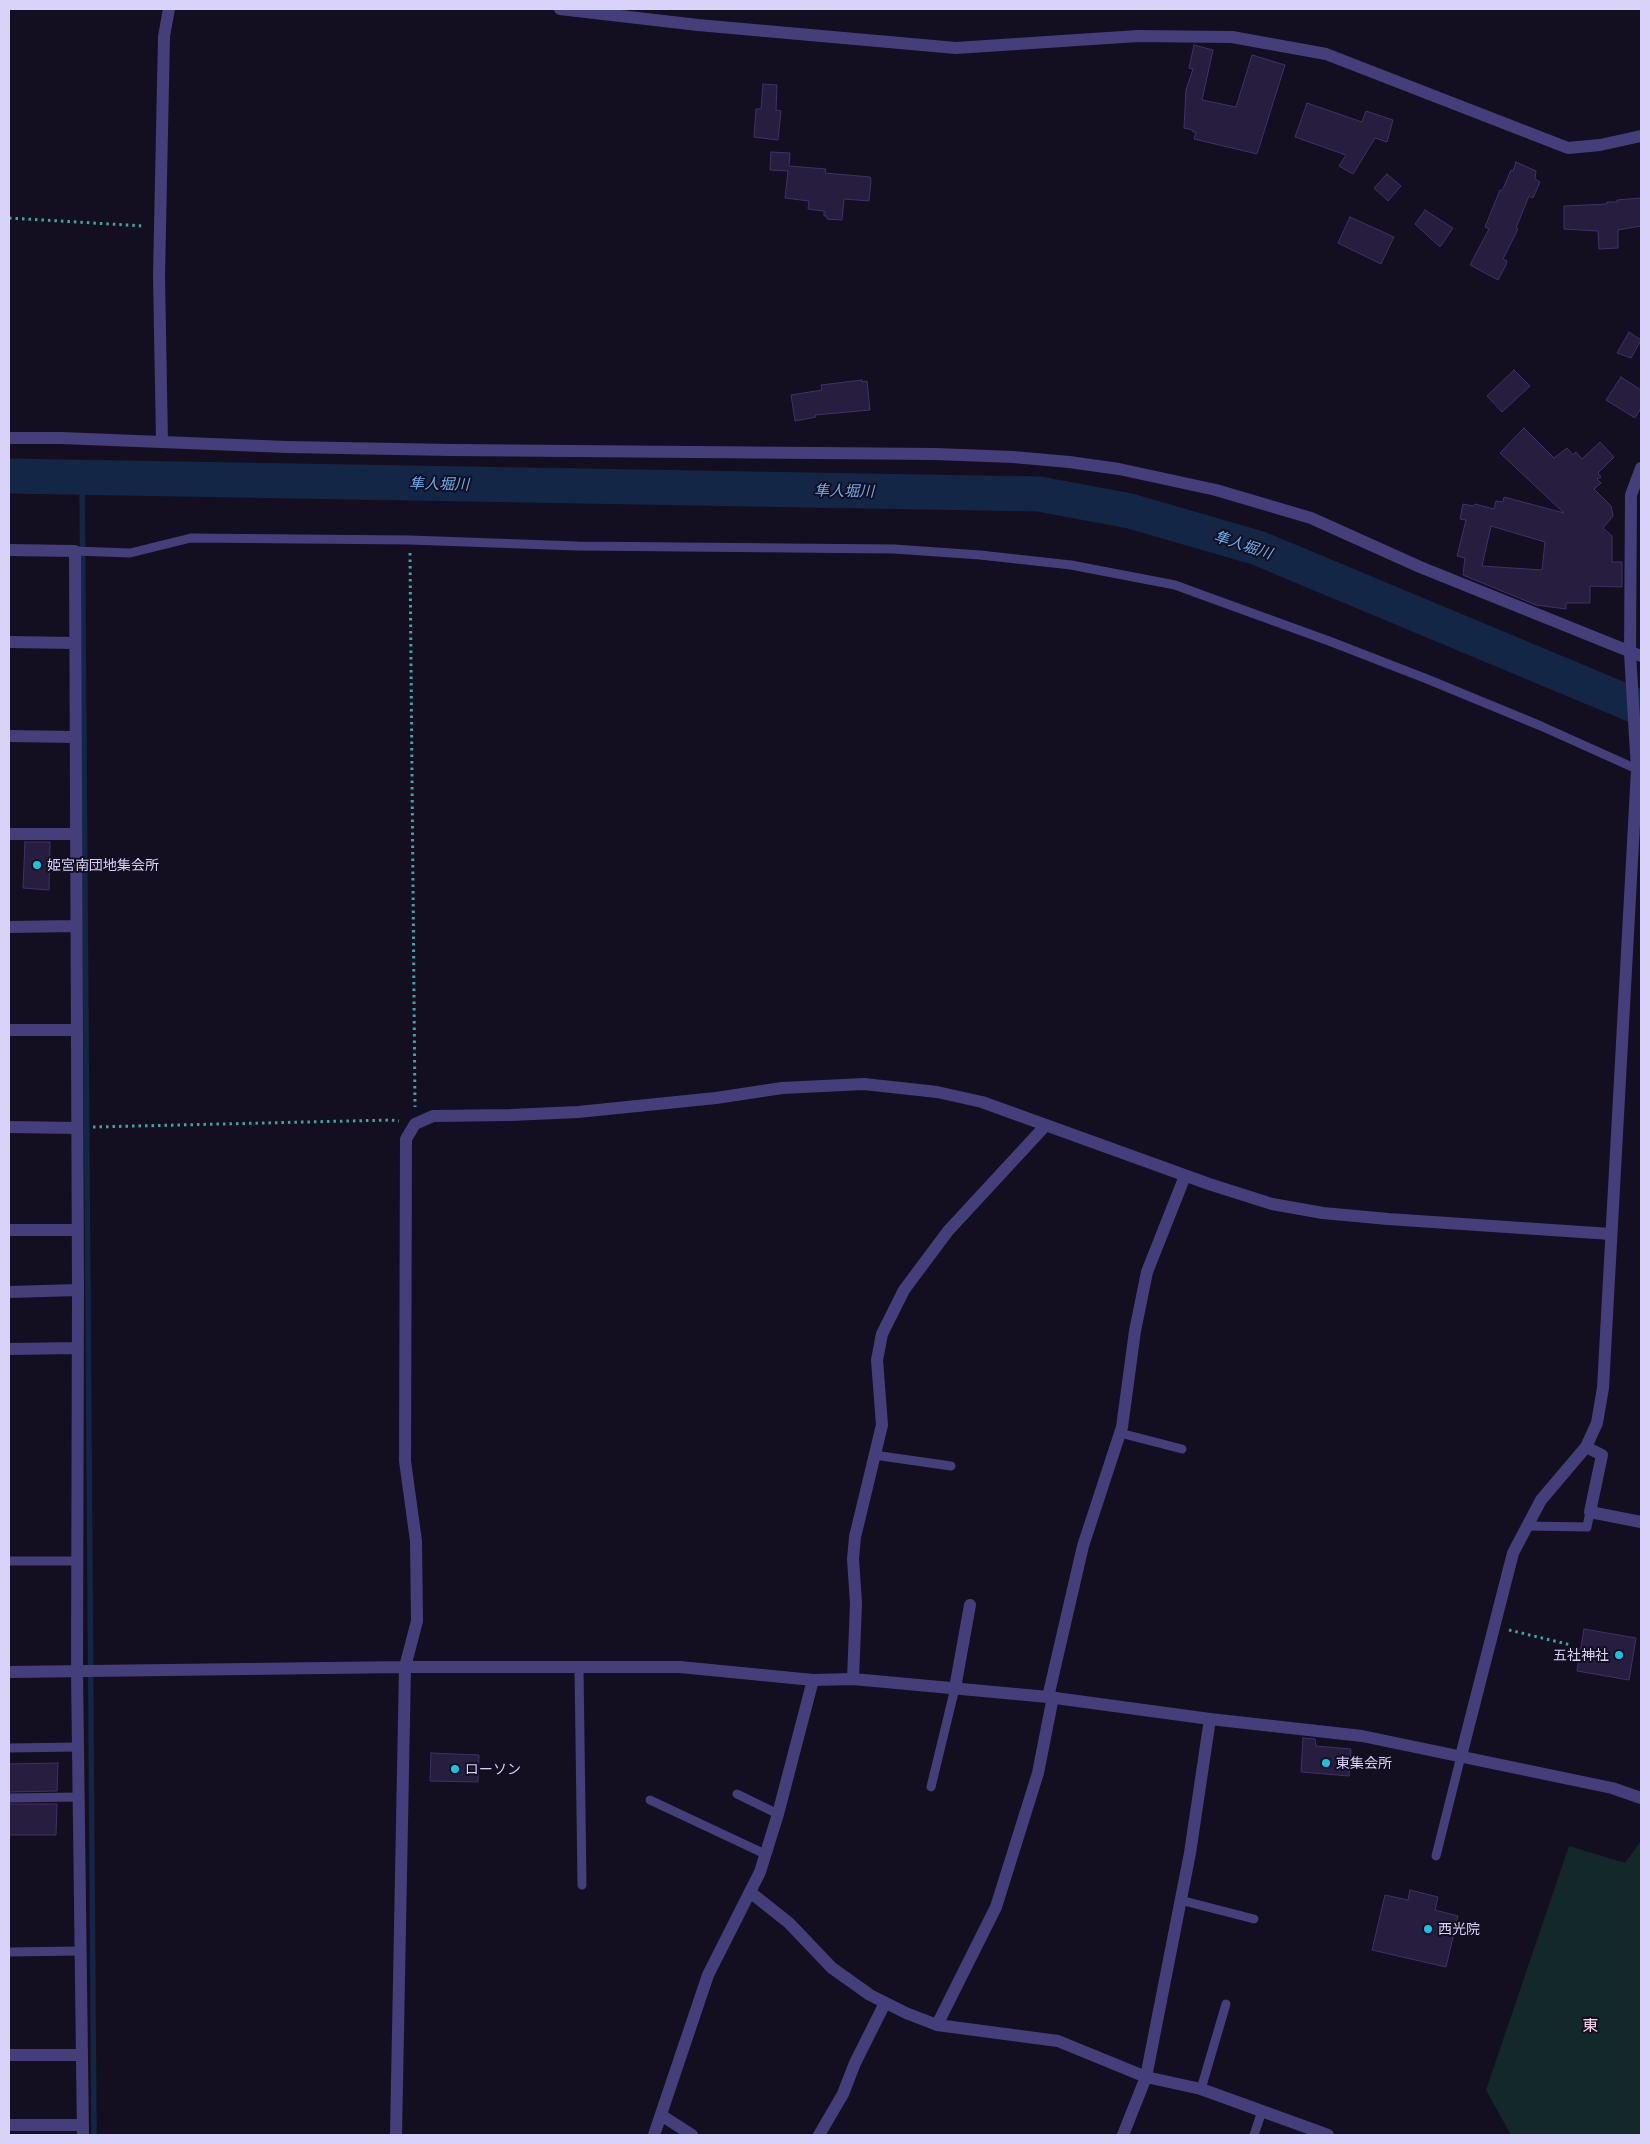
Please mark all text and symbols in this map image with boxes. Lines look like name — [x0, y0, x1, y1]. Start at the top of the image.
water label: 隼人堀川 — [409, 474, 469, 494]
water label: 隼人堀川 — [814, 481, 874, 501]
water label: 隼人堀川 — [1212, 527, 1274, 563]
place label: 姫宮南団地集会所 — [47, 857, 159, 873]
marker: 姫宮南団地集会所 — [31, 859, 43, 871]
place label: 五社神社 — [1553, 1647, 1609, 1663]
marker: 五社神社 — [1613, 1649, 1625, 1661]
place label: 東集会所 — [1336, 1755, 1392, 1771]
marker: 東集会所 — [1320, 1757, 1332, 1769]
place label: ローソン — [465, 1761, 521, 1777]
marker: ローソン — [449, 1763, 461, 1775]
place label: 西光院 — [1438, 1921, 1480, 1937]
marker: 西光院 — [1422, 1923, 1434, 1935]
district label: 東 — [1582, 2016, 1598, 2036]

